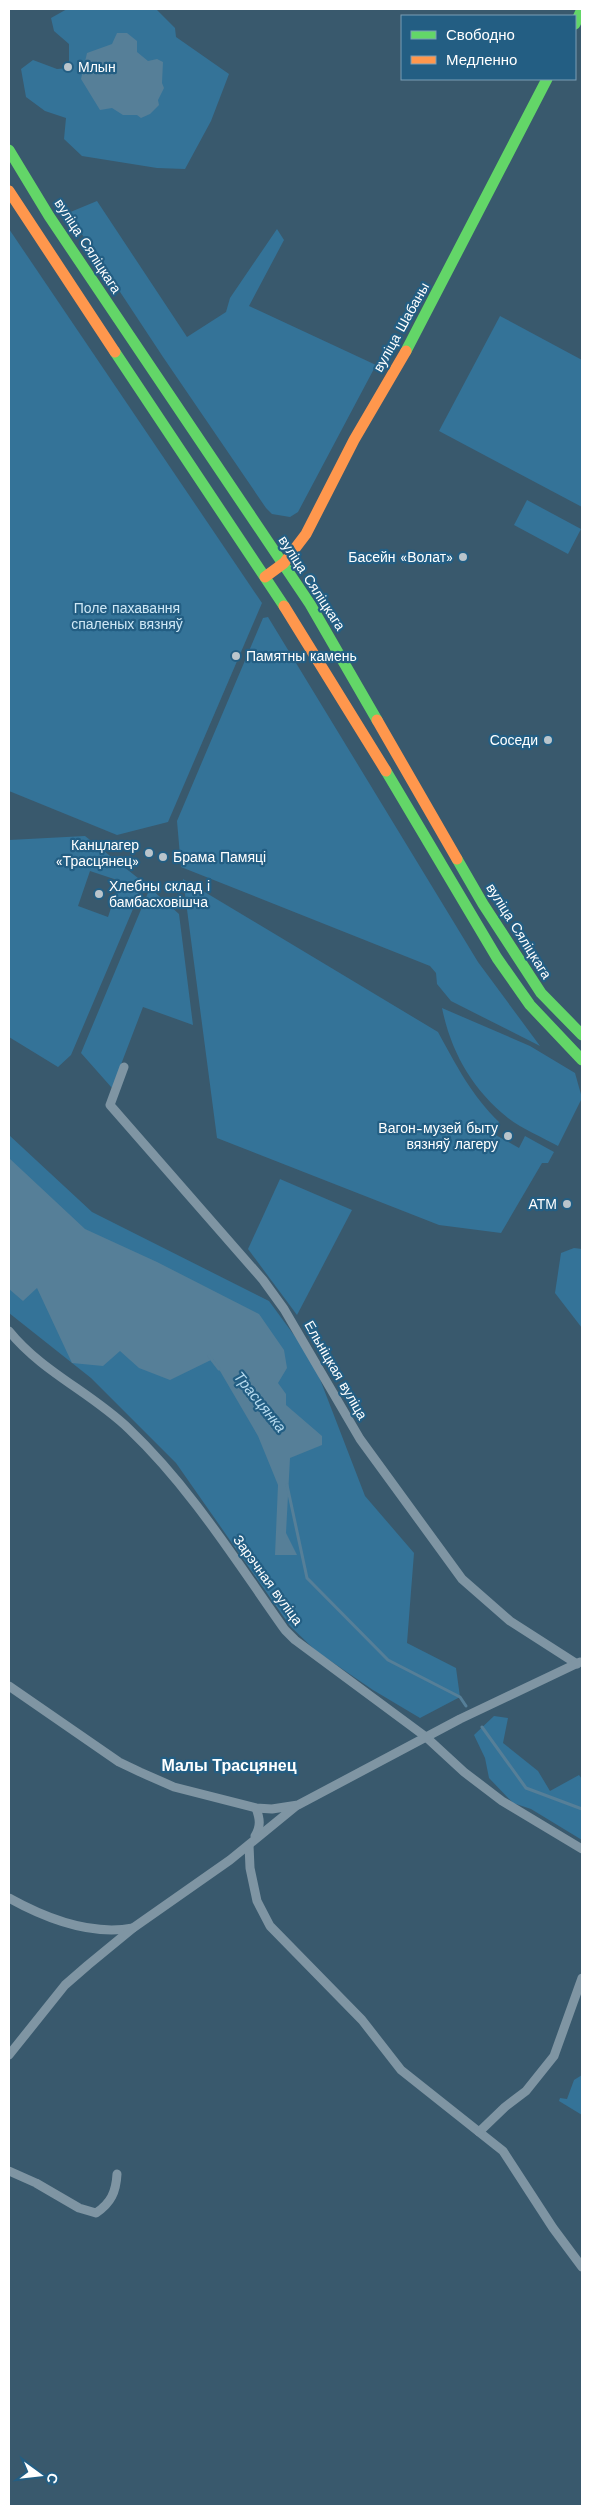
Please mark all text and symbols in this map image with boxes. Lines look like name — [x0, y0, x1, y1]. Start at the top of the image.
legend — [401, 15, 576, 80]
text: Свободно — [446, 26, 515, 44]
text: Медленно — [446, 51, 517, 69]
place label: Млын — [78, 59, 116, 75]
marker: Млын — [62, 61, 74, 73]
street label: вуліца Сяліцкага — [51, 196, 125, 296]
street label: вуліца Шабаны — [370, 280, 432, 374]
street label: вуліца Сяліцкага — [275, 533, 349, 633]
place label: Басейн «Волат» — [348, 549, 453, 565]
marker: Басейн «Волат» — [457, 551, 469, 563]
park label: Поле пахавання спаленых вязняў — [71, 600, 183, 632]
place label: Памятны камень — [246, 648, 357, 664]
marker: Памятны камень — [230, 650, 242, 662]
place label: Соседи — [490, 732, 538, 748]
marker: Соседи — [542, 734, 554, 746]
place label: Канцлагер «Трасцянец» — [56, 837, 139, 869]
marker: Канцлагер «Трасцянец» — [143, 847, 155, 859]
place label: Брама Памяці — [173, 849, 266, 865]
marker: Брама Памяці — [157, 851, 169, 863]
place label: Хлебны склад і бамбасховішча — [109, 878, 210, 910]
street label: вуліца Сяліцкага — [483, 880, 555, 982]
marker: Хлебны склад і бамбасховішча — [93, 888, 105, 900]
place label: Вагон-музей быту вязняў лагеру — [378, 1120, 498, 1152]
marker: Вагон-музей быту вязняў лагеру — [502, 1130, 514, 1142]
place label: АТМ — [529, 1196, 557, 1212]
marker: АТМ — [561, 1198, 573, 1210]
street label: Ельніцкая вуліца — [301, 1318, 371, 1422]
water label: Трасцянка — [230, 1368, 290, 1436]
street label: Зарэчная вуліца — [230, 1532, 306, 1628]
district label: Малы Трасцянец — [161, 1756, 297, 1775]
north arrow — [15, 2450, 65, 2500]
text: С — [44, 2471, 62, 2485]

